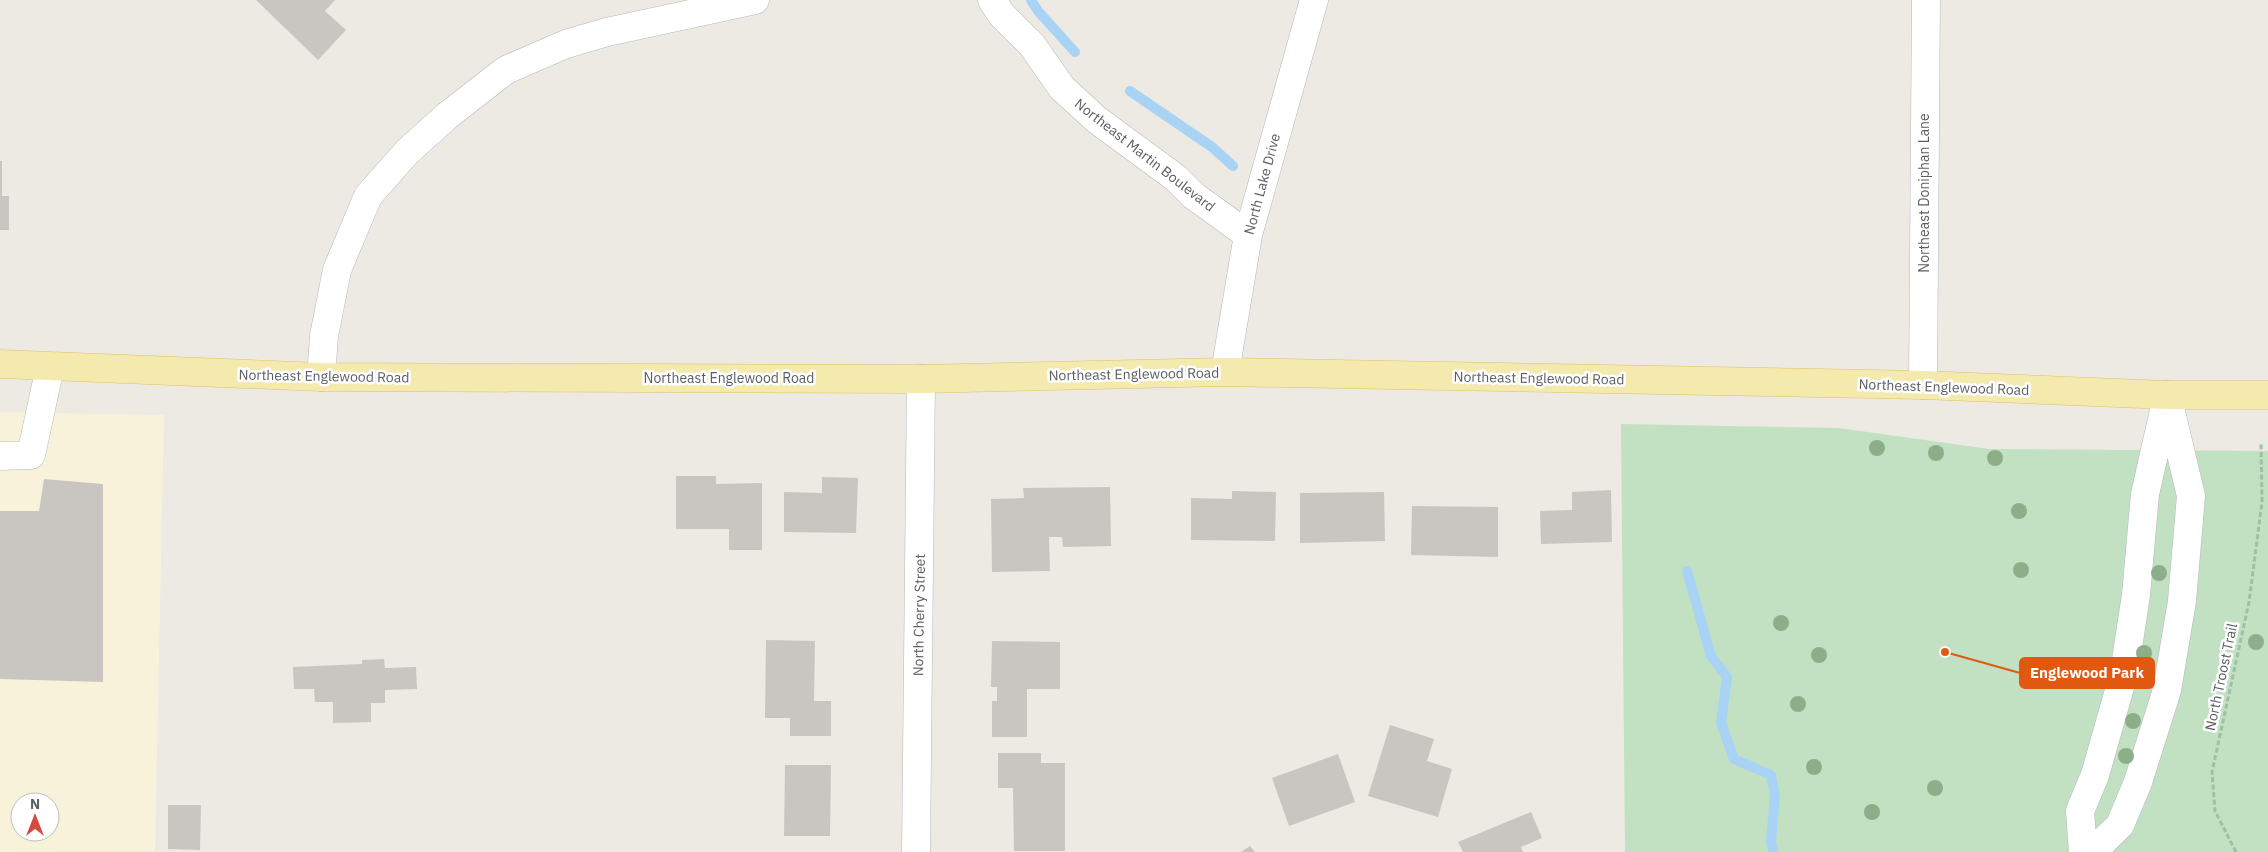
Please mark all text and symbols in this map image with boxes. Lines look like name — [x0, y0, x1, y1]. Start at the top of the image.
street label: Northeast Martin Boulevard — [1071, 95, 1219, 215]
street label: Northeast Doniphan Lane — [1915, 113, 1933, 273]
street label: North Lake Drive — [1240, 131, 1284, 237]
street label: Northeast Englewood Road — [1048, 364, 1220, 384]
street label: Northeast Englewood Road — [238, 366, 410, 386]
street label: Northeast Englewood Road — [1453, 368, 1625, 388]
street label: Northeast Englewood Road — [644, 369, 814, 387]
street label: Northeast Englewood Road — [1858, 375, 2030, 399]
street label: North Cherry Street — [909, 553, 929, 676]
street label: North Troost Trail — [2201, 621, 2241, 732]
callout: Englewood Park — [2020, 658, 2154, 688]
text: Englewood Park — [2030, 663, 2144, 682]
north arrow — [10, 792, 60, 842]
text: N — [30, 795, 40, 813]

